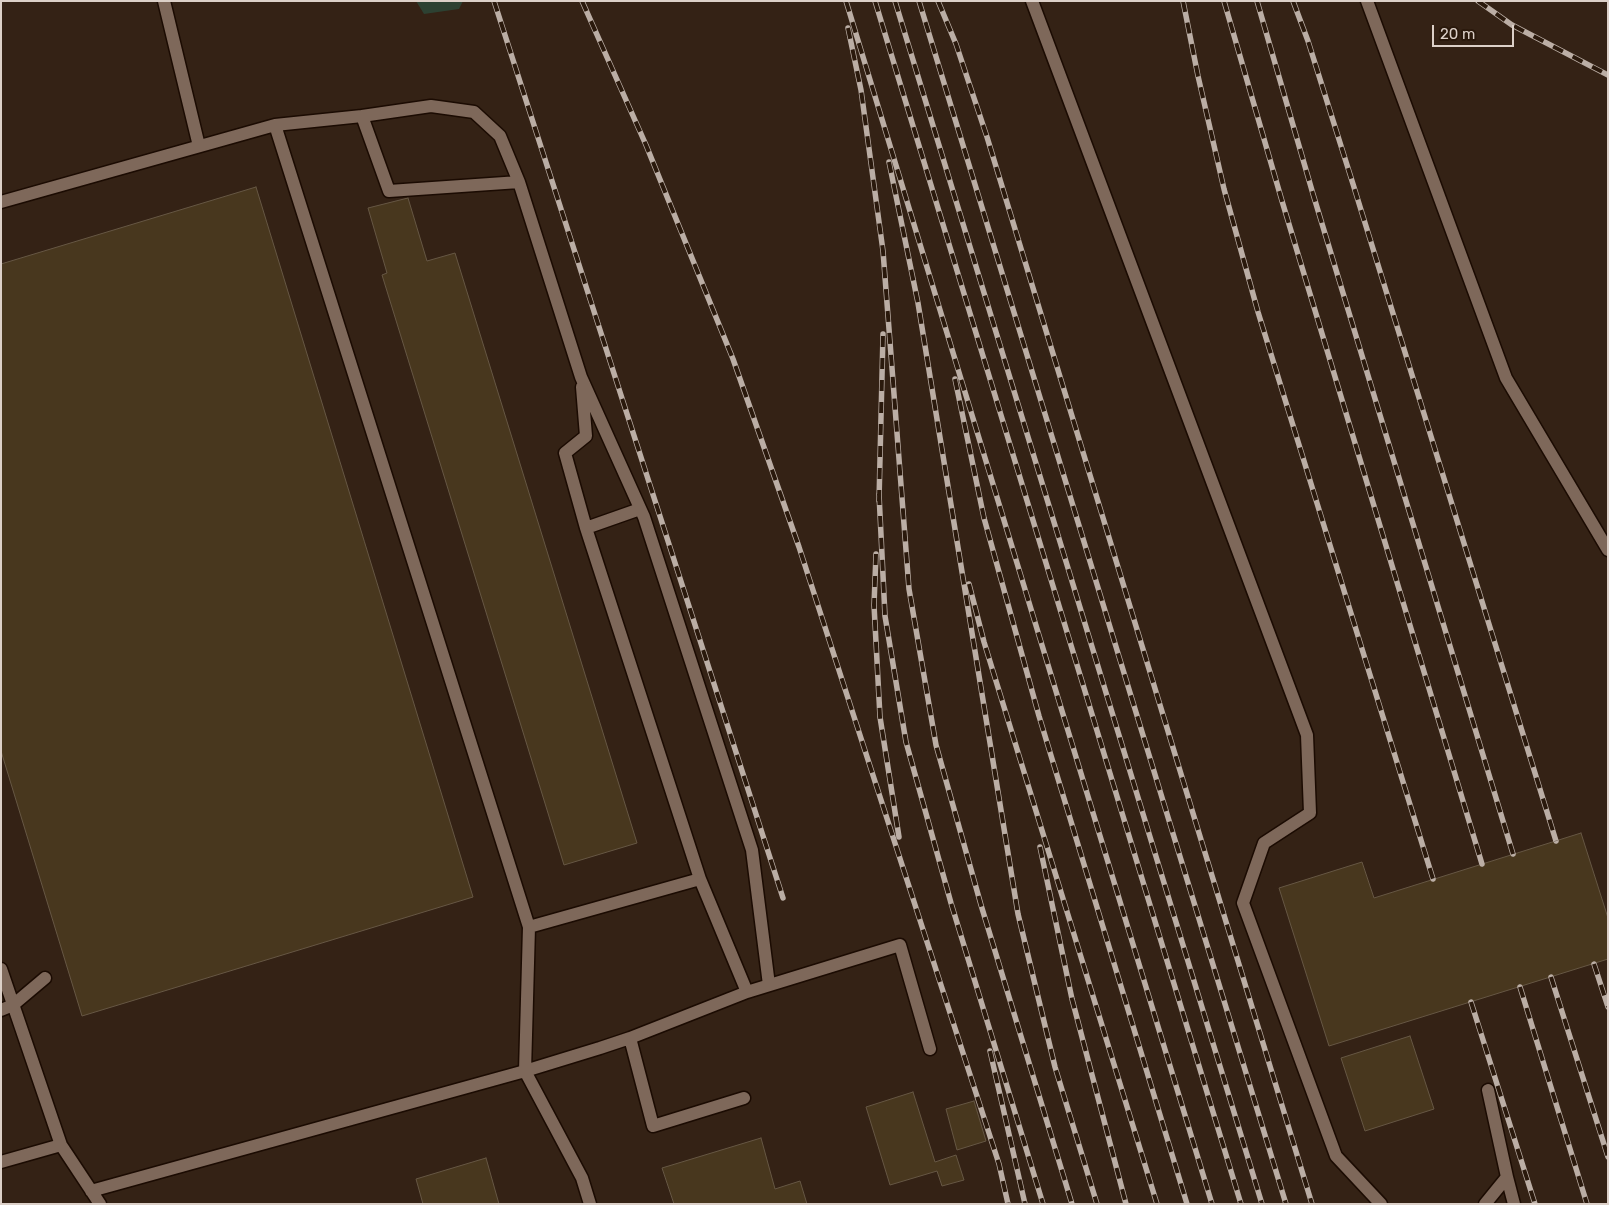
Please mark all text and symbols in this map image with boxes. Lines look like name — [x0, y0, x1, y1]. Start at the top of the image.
scale bar — [1434, 15, 1516, 47]
text: 20 m — [1440, 25, 1475, 43]

